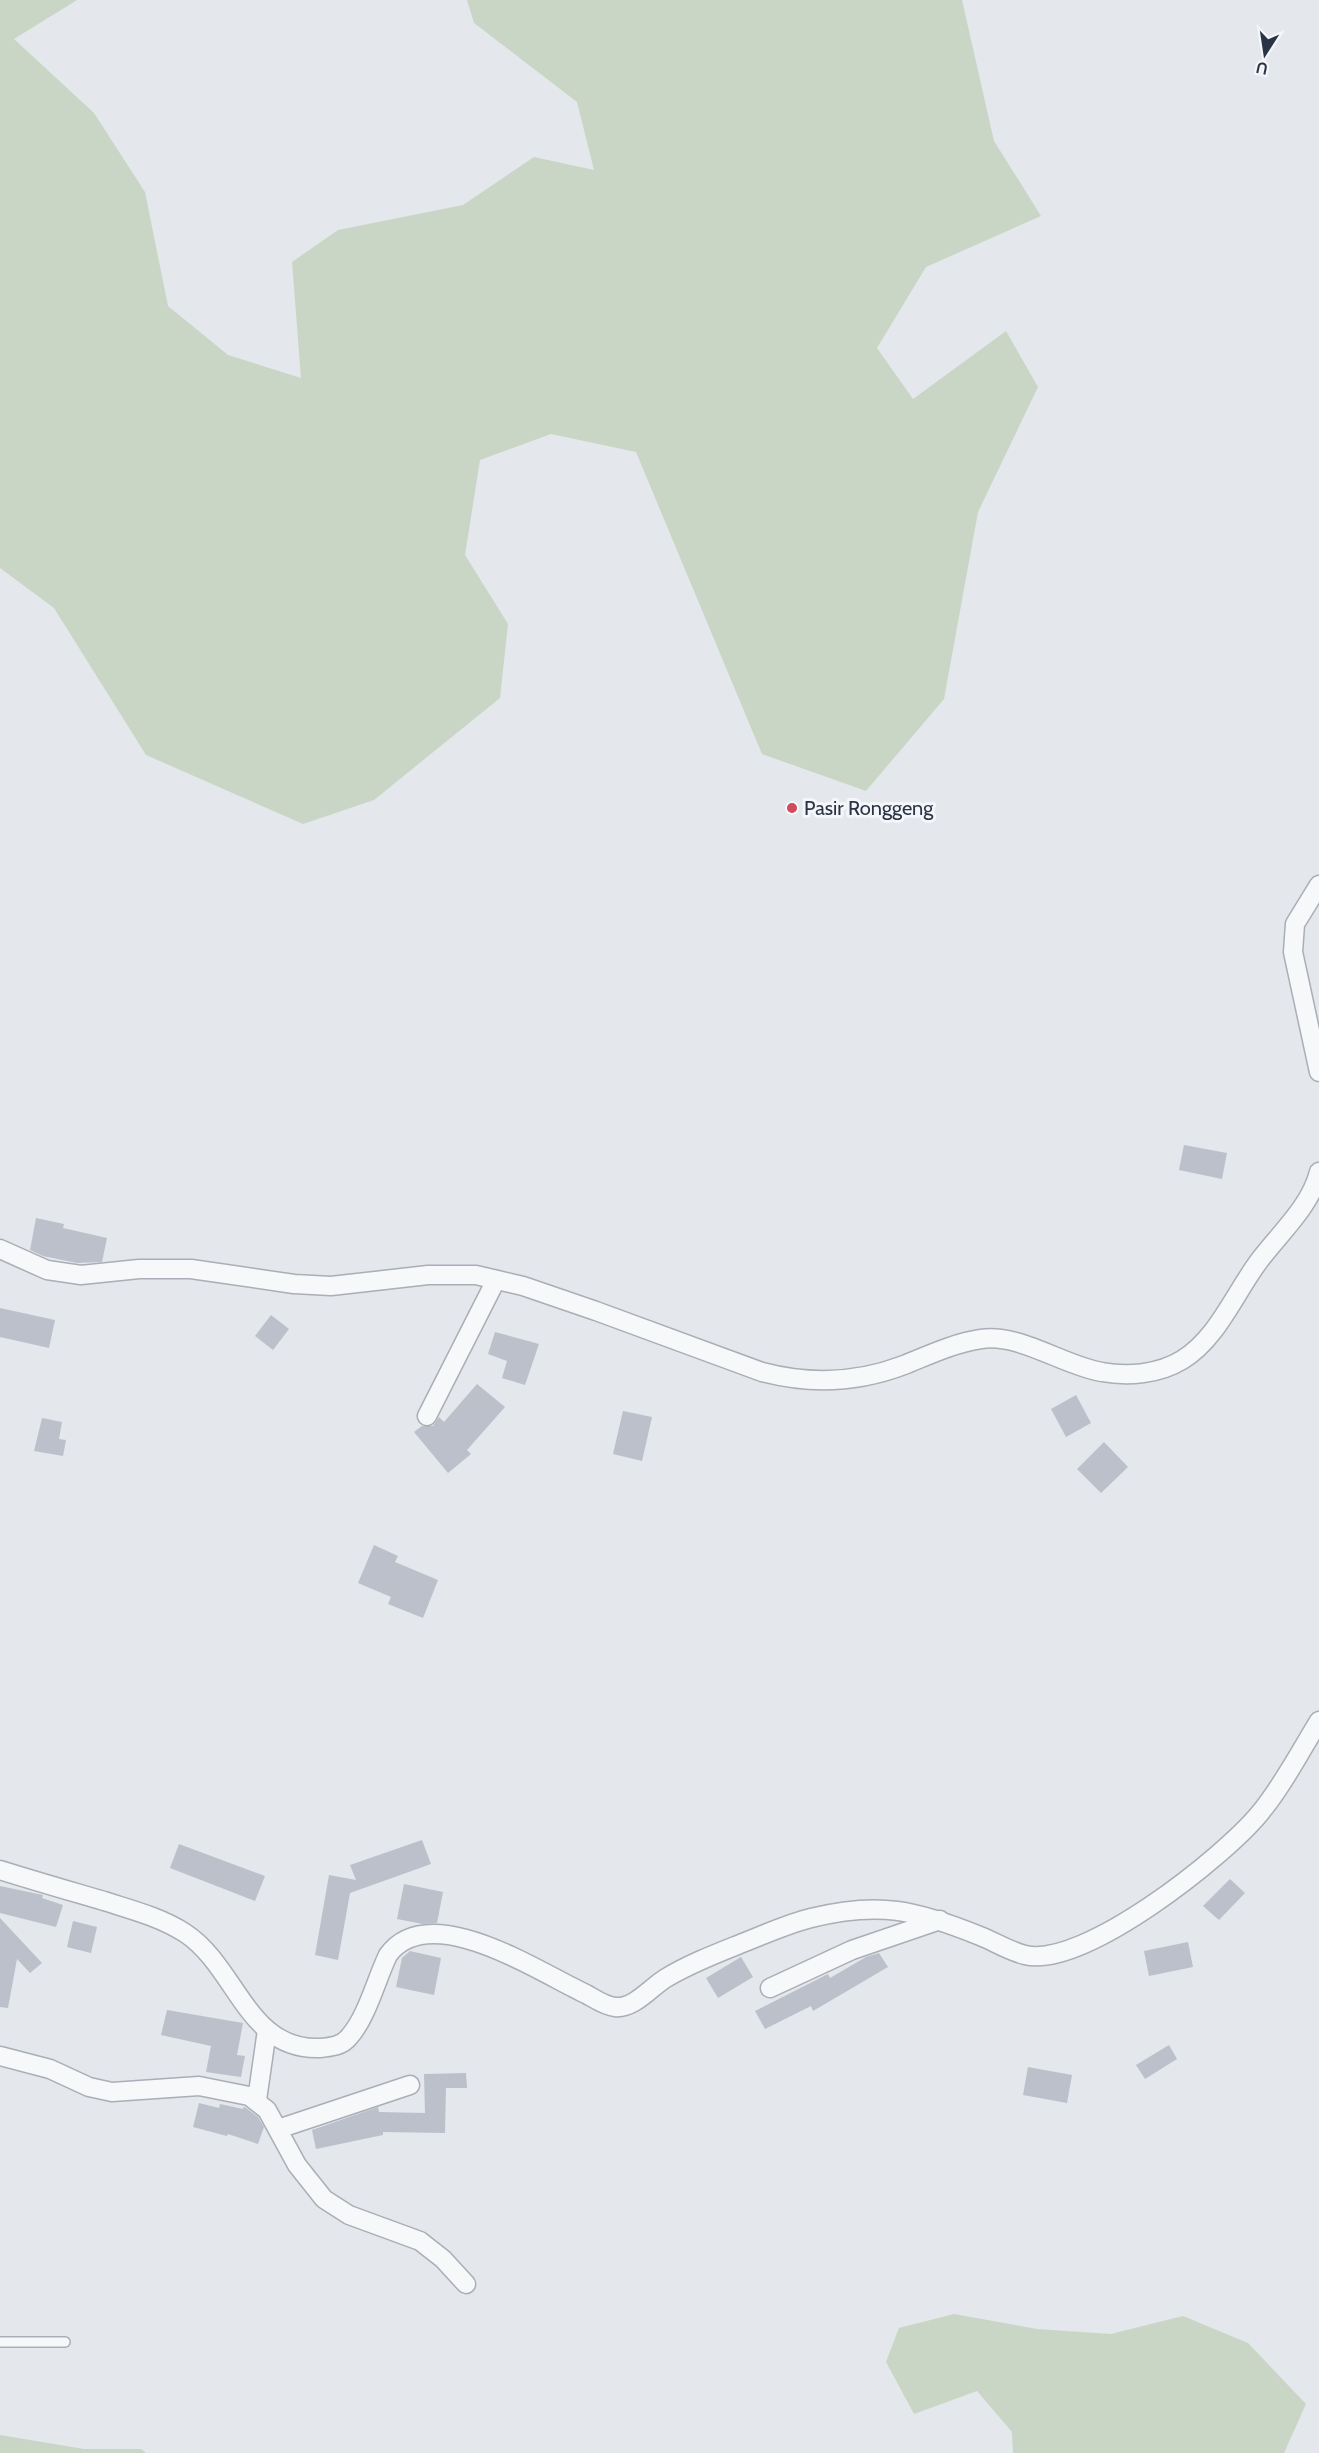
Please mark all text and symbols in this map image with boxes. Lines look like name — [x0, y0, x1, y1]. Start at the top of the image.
north arrow — [1235, 24, 1295, 84]
text: U — [1254, 58, 1270, 79]
place label: Pasir Ronggeng — [804, 796, 934, 820]
marker: Pasir Ronggeng — [785, 801, 799, 815]

